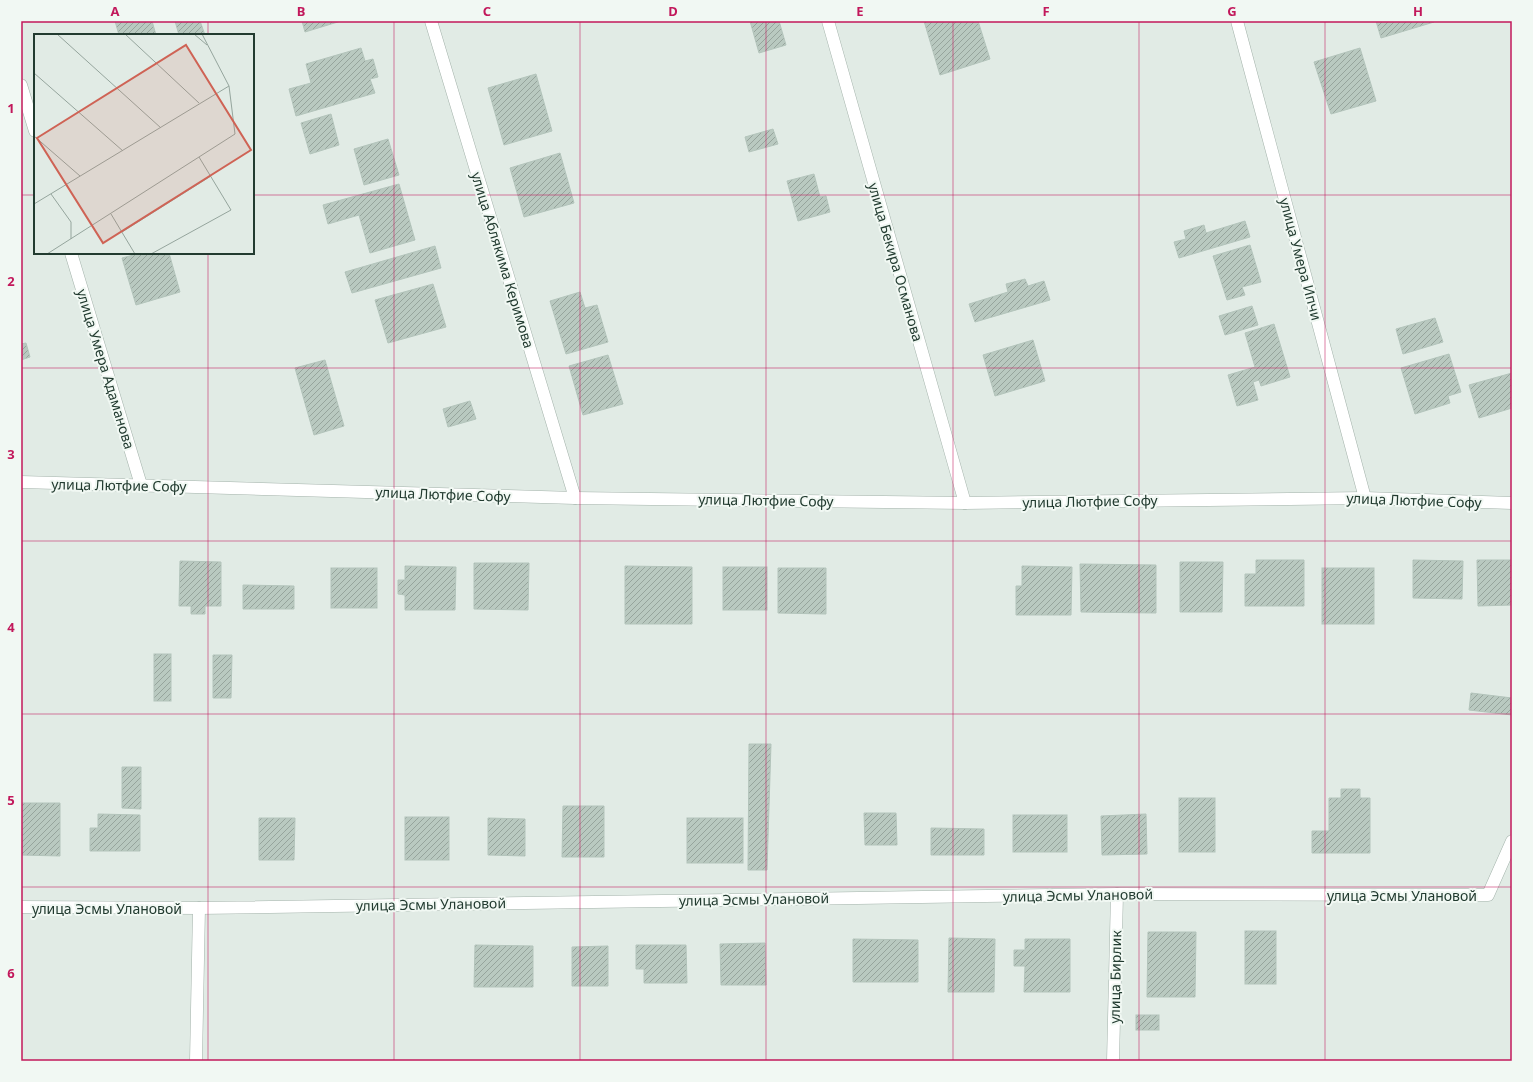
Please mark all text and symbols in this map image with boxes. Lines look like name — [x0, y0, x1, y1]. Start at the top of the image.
text: A — [111, 2, 120, 20]
text: B — [297, 2, 305, 20]
text: C — [483, 2, 491, 20]
text: D — [668, 2, 678, 20]
text: E — [856, 2, 864, 20]
text: F — [1042, 2, 1050, 20]
text: G — [1227, 2, 1237, 20]
text: H — [1413, 2, 1423, 20]
inset map — [34, 34, 254, 254]
text: 1 — [7, 99, 15, 117]
street label: улица Аблякима Керимова — [467, 170, 539, 350]
street label: улица Бекира Османова — [864, 180, 928, 344]
street label: улица Умера Ипчи — [1275, 196, 1327, 322]
text: 2 — [7, 272, 15, 290]
street label: улица Умера Адаманова — [73, 287, 139, 451]
text: 3 — [7, 445, 15, 463]
street label: улица Лютфие Софу — [51, 474, 188, 496]
street label: улица Лютфие Софу — [375, 482, 512, 506]
street label: улица Лютфие Софу — [1346, 488, 1483, 512]
street label: улица Лютфие Софу — [698, 489, 835, 511]
street label: улица Лютфие Софу — [1022, 490, 1159, 512]
text: 4 — [7, 618, 15, 636]
text: 5 — [7, 791, 15, 809]
street label: улица Эсмы Улановой — [1003, 884, 1153, 906]
street label: улица Эсмы Улановой — [1327, 886, 1477, 905]
street label: улица Эсмы Улановой — [679, 888, 829, 910]
street label: улица Эсмы Улановой — [356, 893, 506, 915]
street label: улица Эсмы Улановой — [32, 899, 182, 918]
street label: улица Бирлик — [1105, 930, 1125, 1024]
text: 6 — [7, 964, 15, 982]

